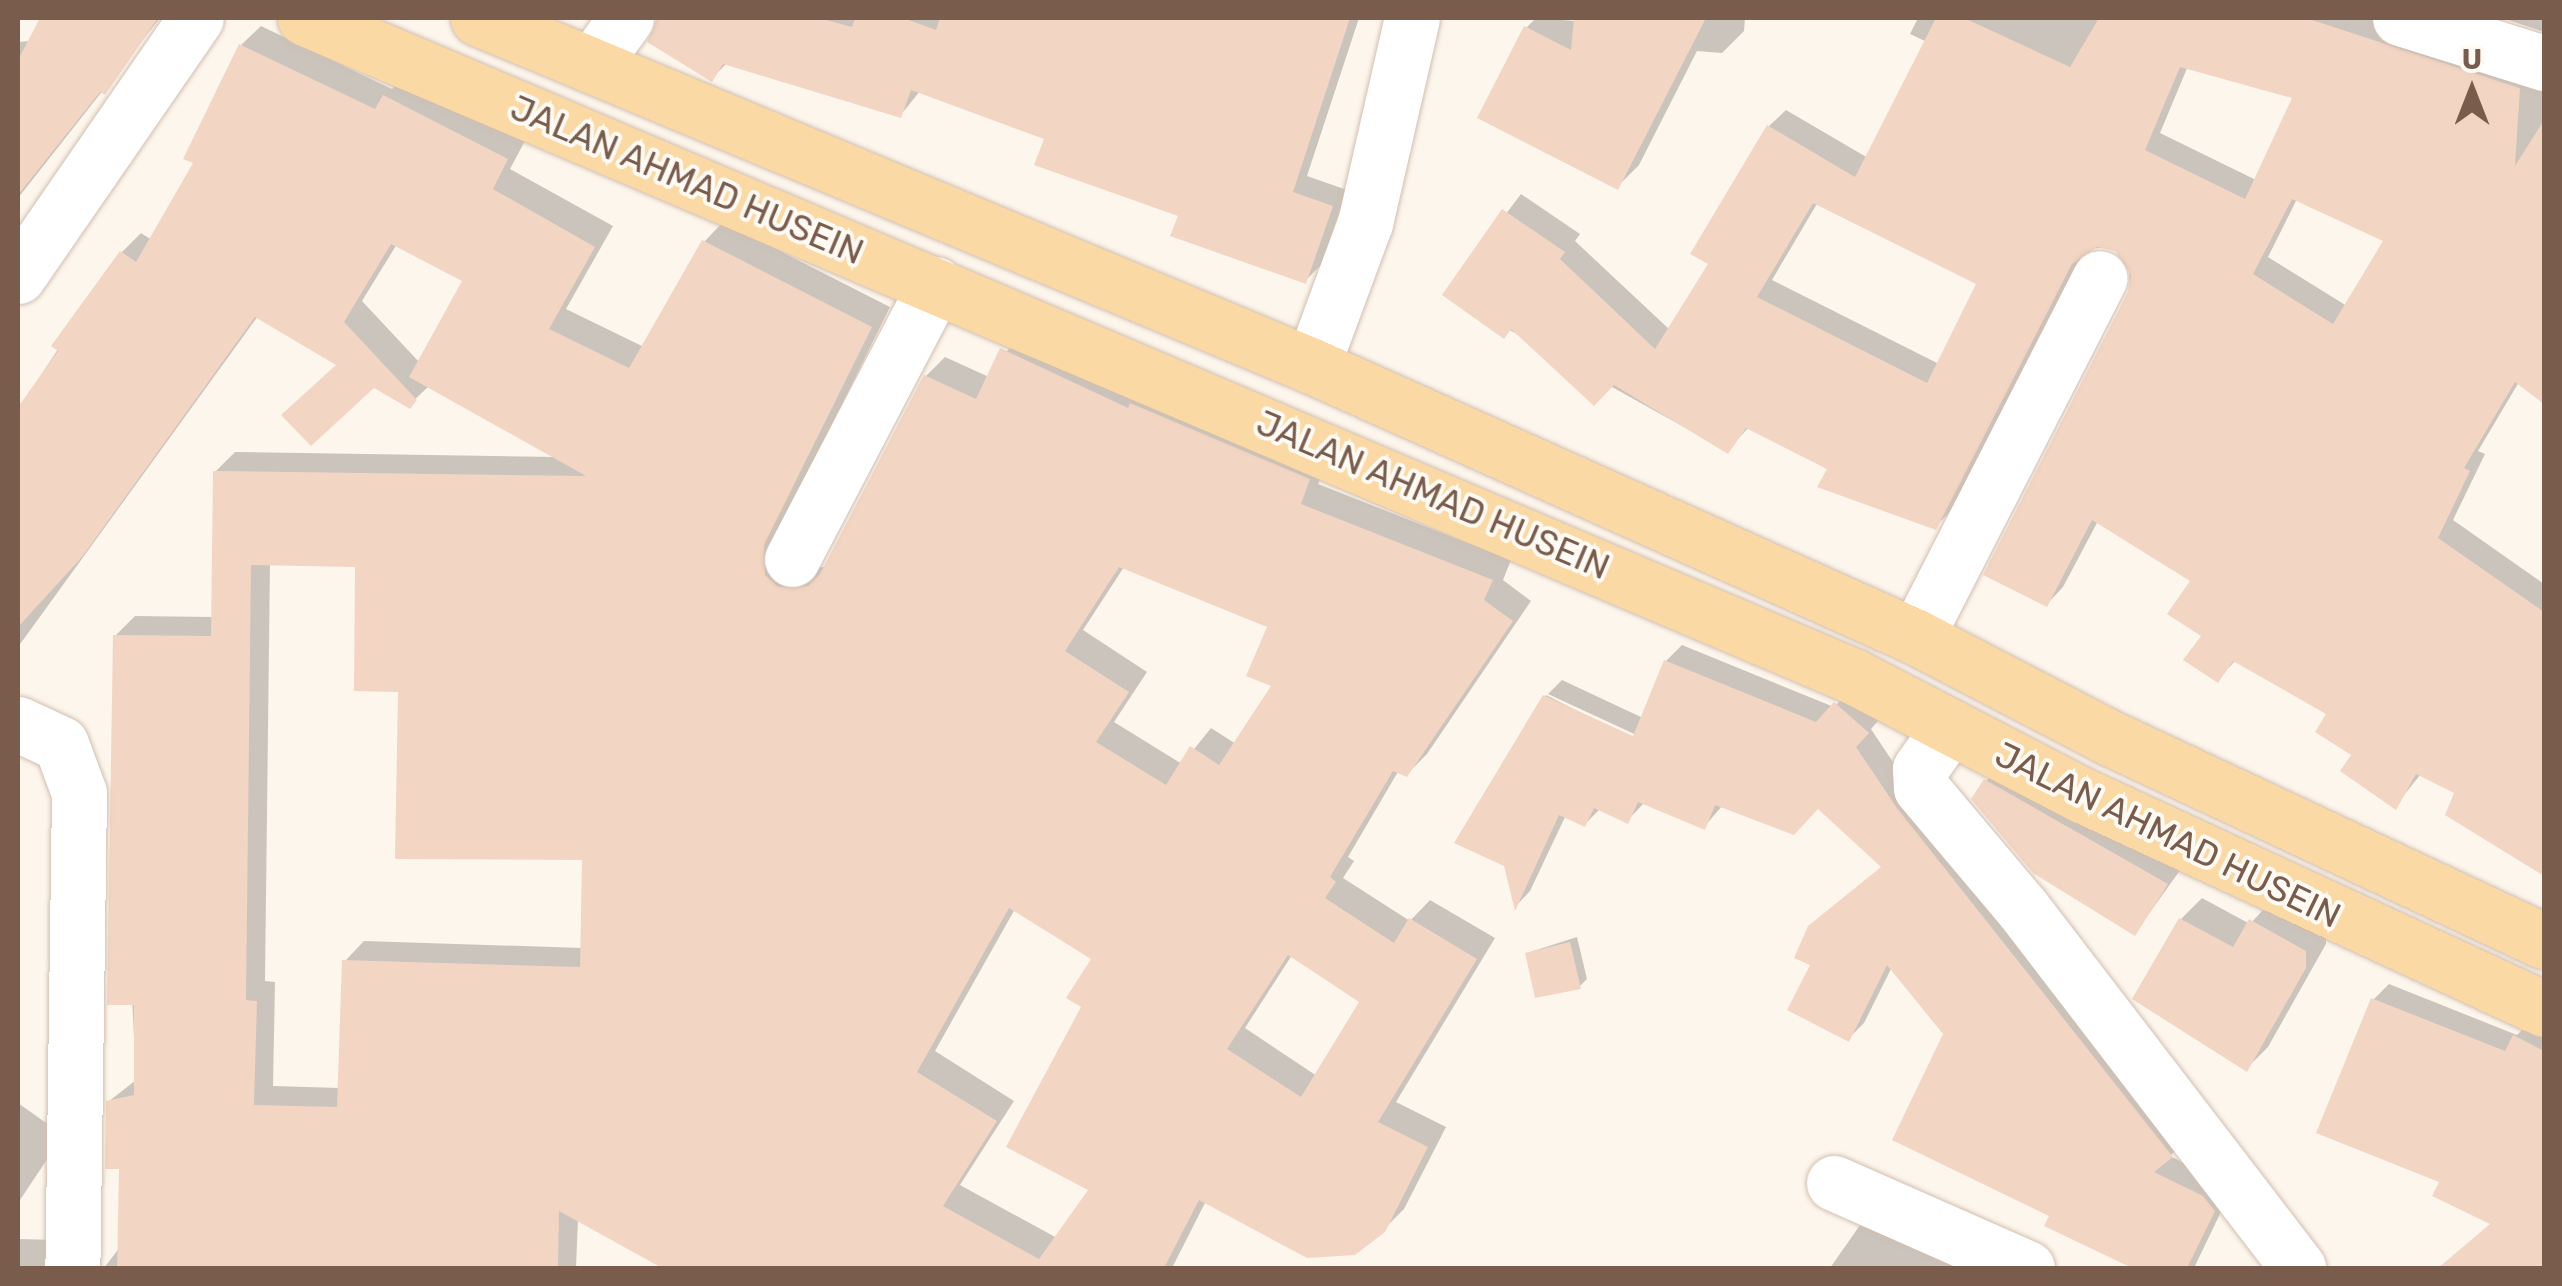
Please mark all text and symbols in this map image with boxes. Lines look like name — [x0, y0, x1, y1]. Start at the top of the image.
north arrow — [2422, 40, 2522, 140]
text: U — [2462, 43, 2482, 76]
street label: JALAN AHMAD HUSEIN — [504, 86, 870, 274]
street label: JALAN AHMAD HUSEIN — [1250, 401, 1616, 589]
street label: JALAN AHMAD HUSEIN — [1988, 733, 2348, 937]

